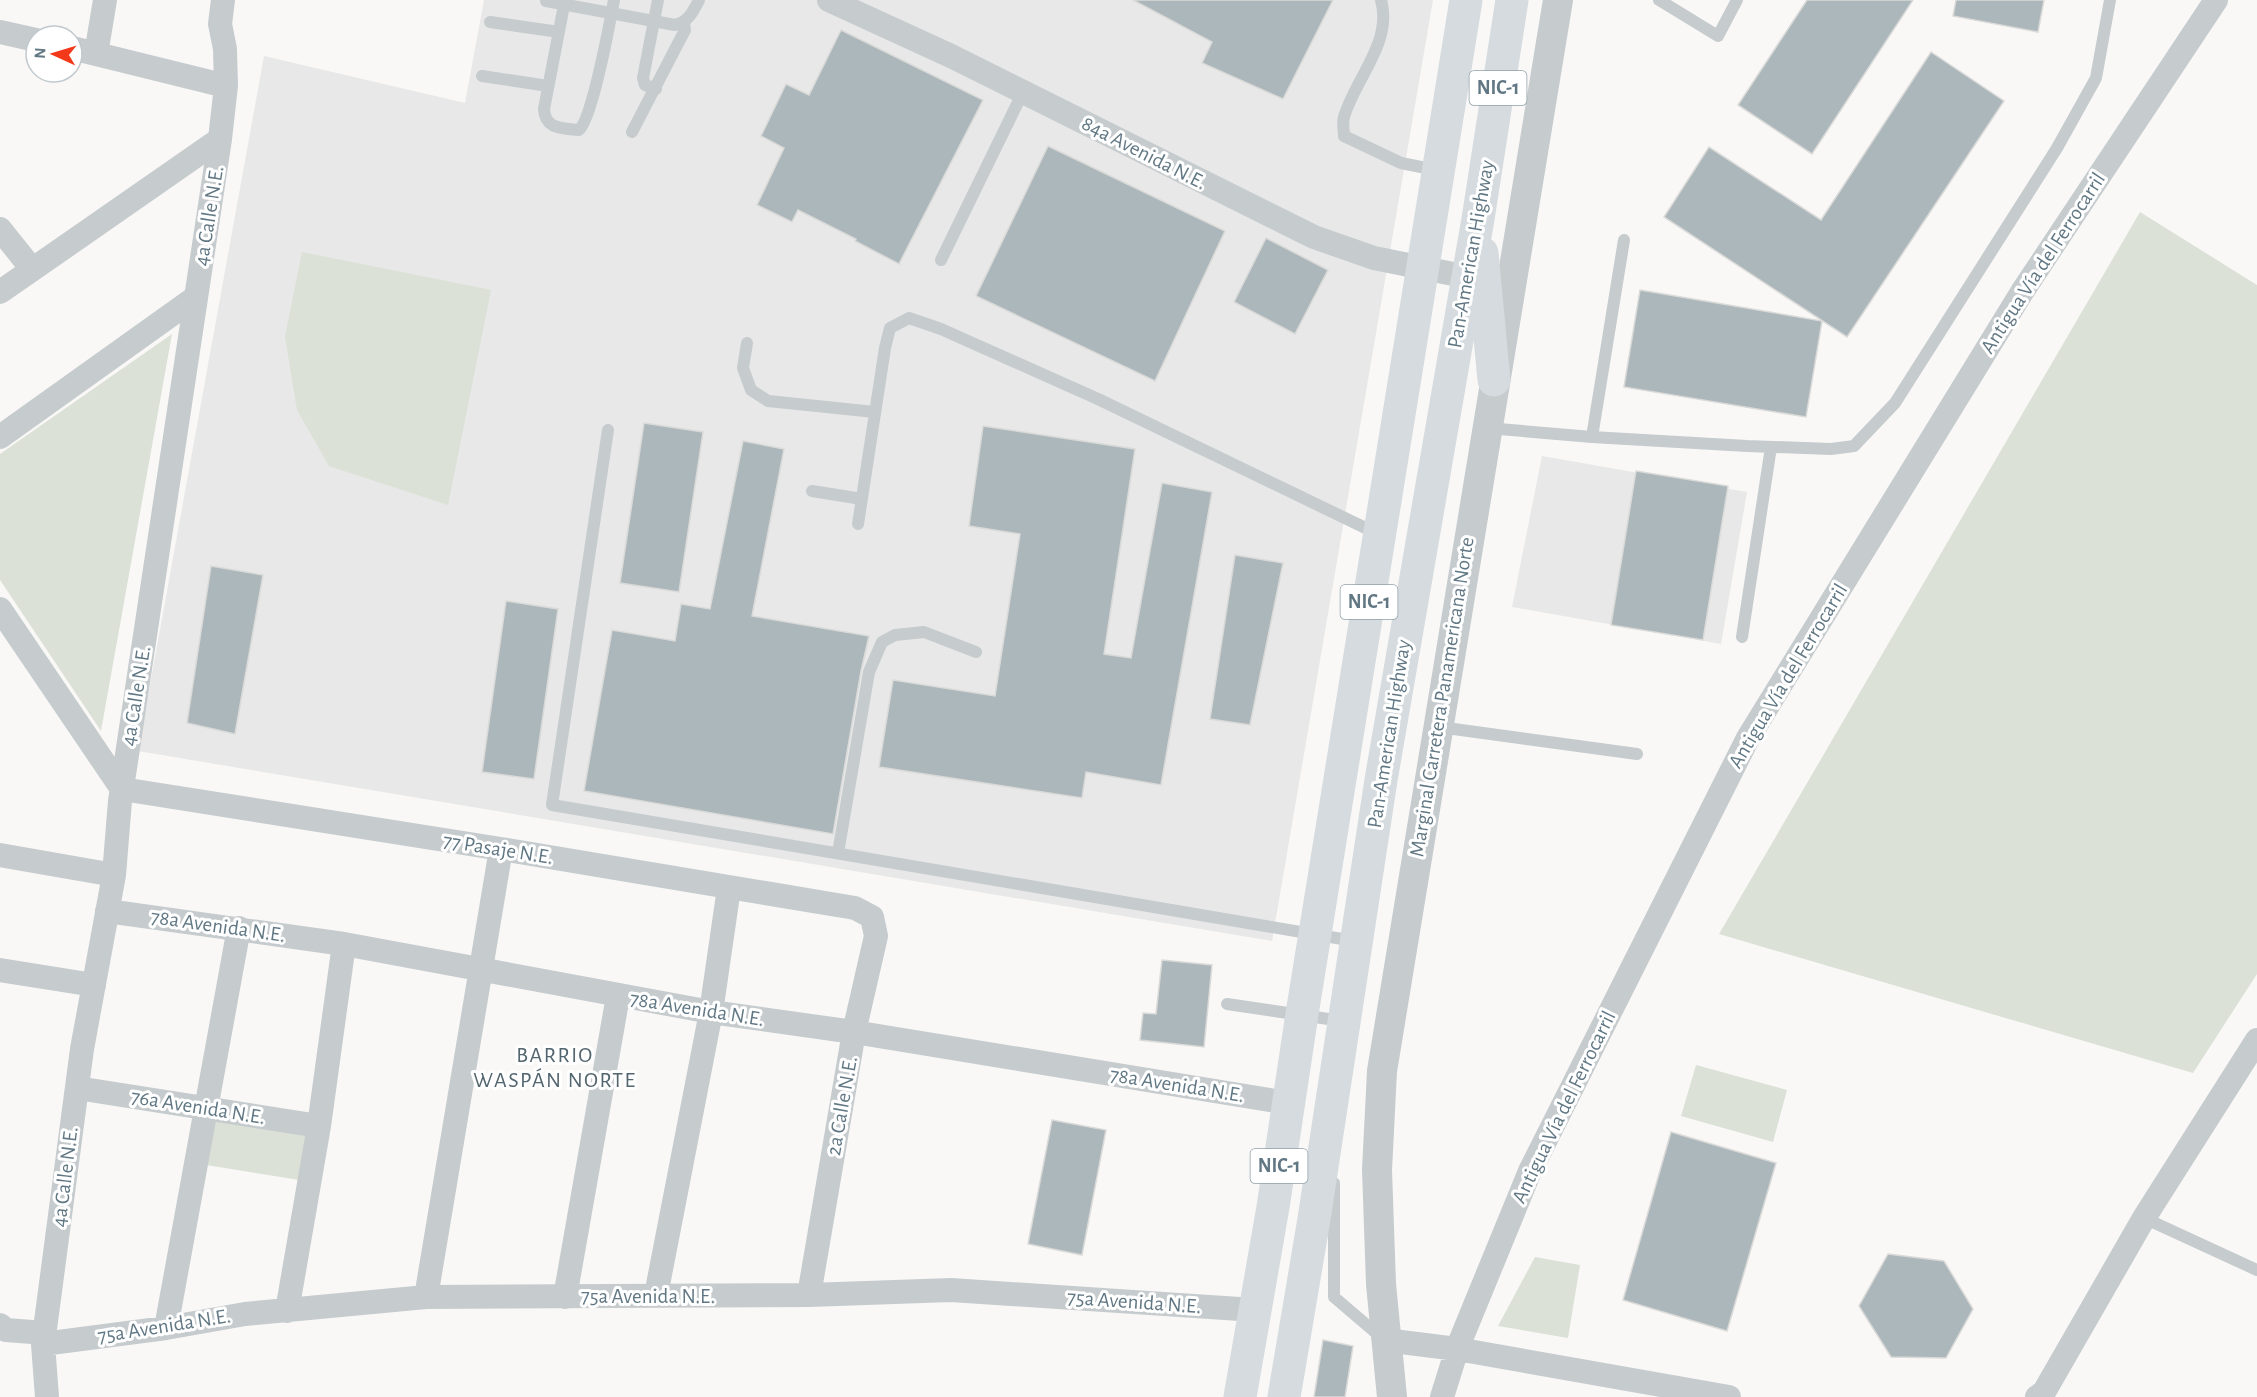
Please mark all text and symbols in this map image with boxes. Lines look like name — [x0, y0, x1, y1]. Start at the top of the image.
north arrow — [24, 24, 84, 84]
text: N — [32, 47, 48, 59]
road number: NIC-1 — [1470, 71, 1526, 105]
street label: 84a Avenida N.E. — [1078, 113, 1210, 193]
street label: Pan-American Highway — [1444, 158, 1498, 350]
street label: 4a Calle N.E. — [191, 165, 227, 267]
street label: Antigua Vía del Ferrocarril — [1977, 169, 2109, 357]
street label: Marginal Carretera Panamericana Norte — [1406, 536, 1478, 858]
street label: Antigua Vía del Ferrocarril — [1725, 580, 1851, 772]
road number: NIC-1 — [1340, 585, 1398, 619]
street label: Pan-American Highway — [1364, 638, 1414, 830]
street label: 4a Calle N.E. — [118, 645, 154, 747]
street label: 77 Pasaje N.E. — [442, 830, 554, 868]
street label: 78a Avenida N.E. — [150, 906, 286, 946]
street label: 78a Avenida N.E. — [629, 988, 765, 1030]
street label: Antigua Vía del Ferrocarril — [1508, 1008, 1620, 1206]
district label: BARRIO WASPÁN NORTE — [473, 1044, 637, 1091]
street label: 2a Calle N.E. — [823, 1055, 861, 1157]
street label: 78a Avenida N.E. — [1109, 1064, 1245, 1106]
street label: 76a Avenida N.E. — [130, 1086, 266, 1128]
street label: 4a Calle N.E. — [48, 1126, 82, 1228]
road number: NIC-1 — [1250, 1149, 1308, 1183]
street label: 75a Avenida N.E. — [581, 1286, 715, 1307]
street label: 75a Avenida N.E. — [1066, 1287, 1202, 1317]
street label: 75a Avenida N.E. — [96, 1305, 232, 1347]

